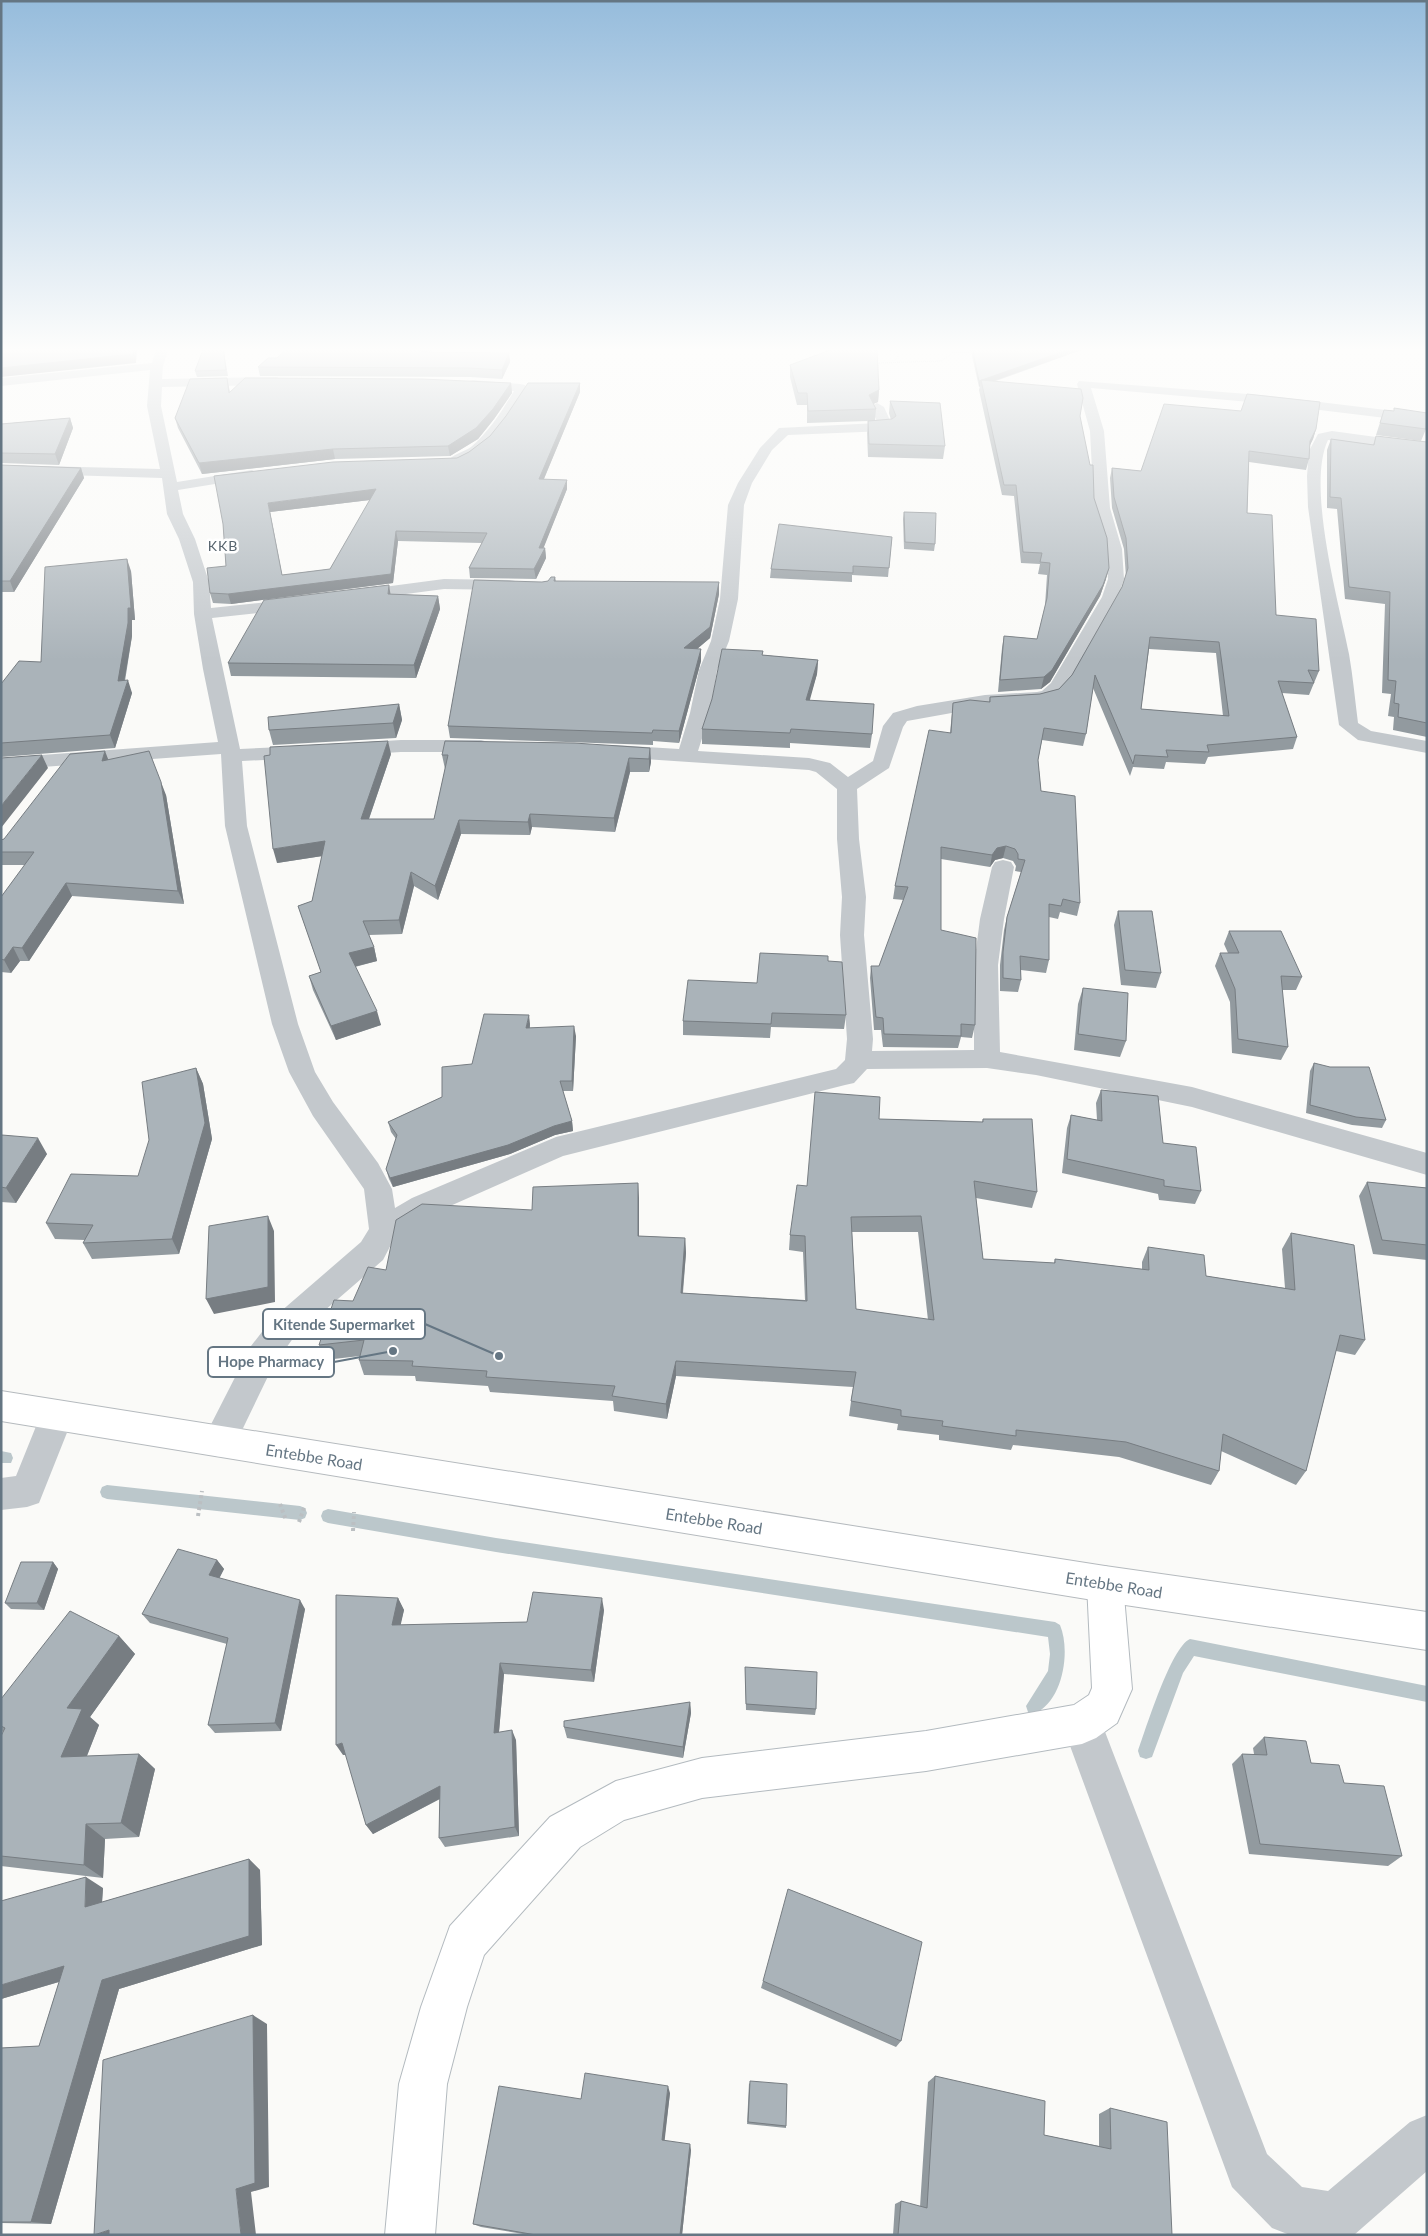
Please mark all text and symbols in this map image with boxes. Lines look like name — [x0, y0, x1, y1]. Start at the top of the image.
district label: KKB — [208, 537, 238, 554]
callout: Kitende Supermarket — [263, 1309, 425, 1339]
text: Kitende Supermarket — [273, 1315, 415, 1333]
callout: Hope Pharmacy — [208, 1347, 334, 1377]
text: Hope Pharmacy — [218, 1352, 324, 1370]
street label: Entebbe Road — [264, 1439, 364, 1474]
street label: Entebbe Road — [664, 1503, 764, 1538]
street label: Entebbe Road — [1064, 1567, 1164, 1602]

